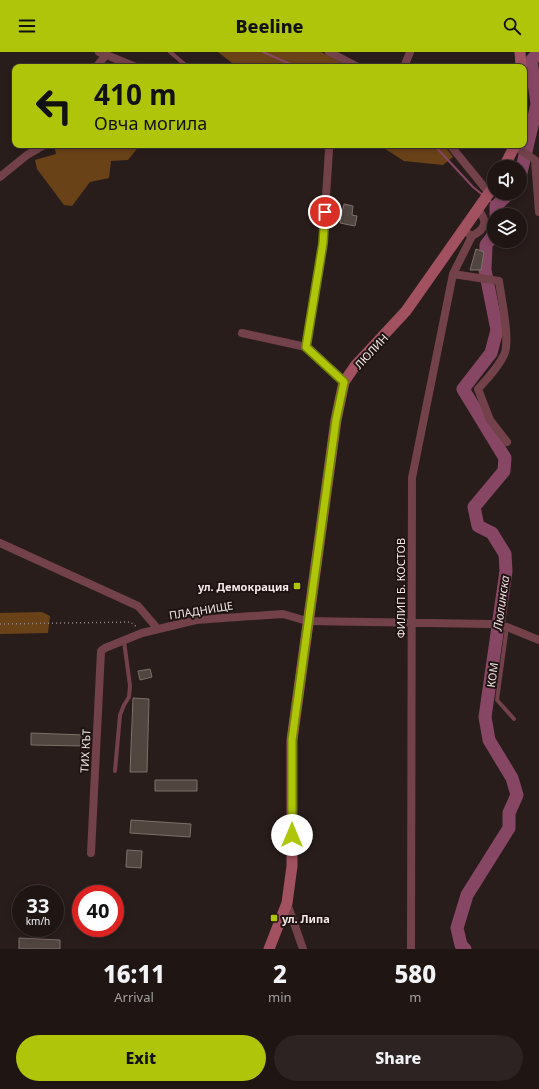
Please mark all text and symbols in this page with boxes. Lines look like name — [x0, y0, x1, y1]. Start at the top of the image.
text: Beeline — [236, 14, 303, 38]
icon: menu — [16, 15, 38, 37]
icon: search — [501, 15, 523, 37]
text: 410 m — [94, 75, 177, 113]
icon: left — [28, 80, 80, 132]
text: Овча могила — [94, 111, 207, 135]
map controls — [487, 160, 527, 248]
button: sound — [487, 160, 527, 200]
pin — [308, 195, 342, 229]
icon: arrive — [314, 201, 336, 223]
button: layers — [487, 208, 527, 248]
street label: ЛЮЛИН — [351, 330, 391, 372]
street label: ФИЛИП Б. КОСТОВ — [393, 538, 408, 638]
water label: Люлинска — [489, 574, 513, 633]
place label: ул. Демокрация — [197, 579, 289, 594]
marker: ул. Демокрация — [292, 581, 302, 591]
street label: ПЛАДНИЩЕ — [168, 598, 234, 622]
street label: КОМ — [483, 662, 501, 688]
street label: ТИХ КЪТ — [76, 729, 94, 773]
position arrow — [271, 814, 313, 856]
speed limit sign: 40 — [72, 885, 124, 937]
text: 33 — [27, 892, 49, 919]
place label: ул. Липа — [281, 911, 330, 926]
marker: ул. Липа — [269, 913, 279, 923]
text: km/h — [26, 914, 50, 928]
text: 16:11 — [103, 957, 165, 990]
text: 2 — [273, 957, 287, 990]
text: 580 — [395, 957, 436, 990]
text: Arrival — [114, 988, 154, 1006]
text: min — [268, 988, 292, 1006]
text: m — [409, 988, 421, 1006]
button: Exit — [16, 1035, 266, 1081]
button: Share — [274, 1035, 523, 1081]

